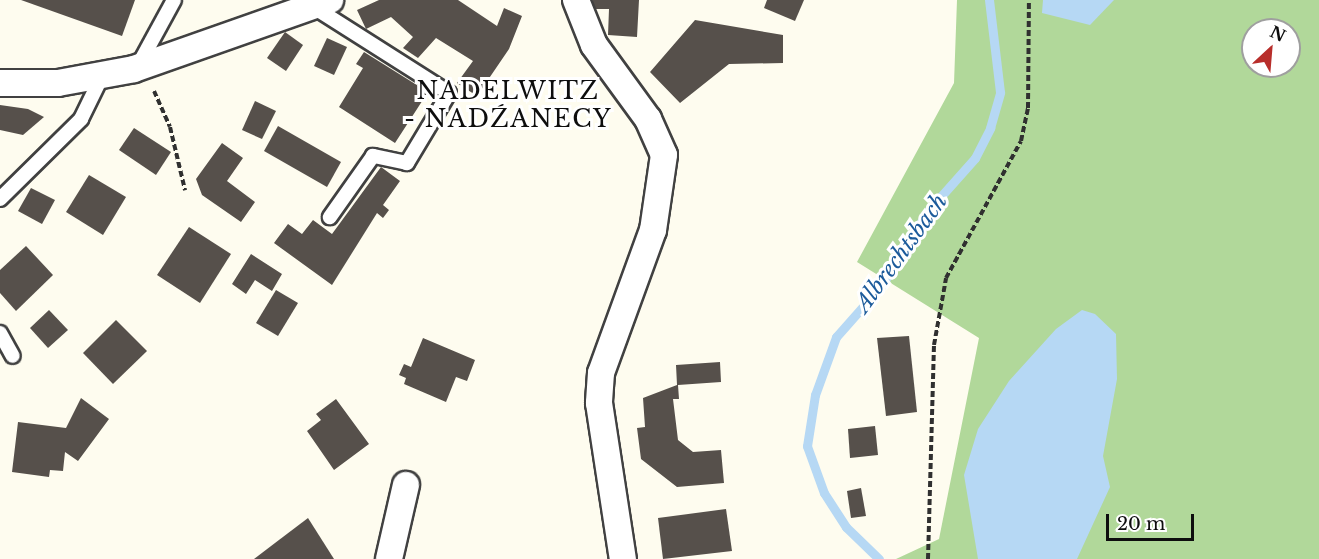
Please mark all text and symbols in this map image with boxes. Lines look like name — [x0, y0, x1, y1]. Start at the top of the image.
north arrow — [1241, 18, 1301, 78]
text: N — [1267, 21, 1289, 46]
district label: NADELWITZ - NADŹANECY — [404, 77, 612, 133]
water label: Albrechtsbach — [849, 189, 953, 317]
scale bar — [1109, 502, 1198, 540]
text: 20 m — [1117, 513, 1165, 535]

